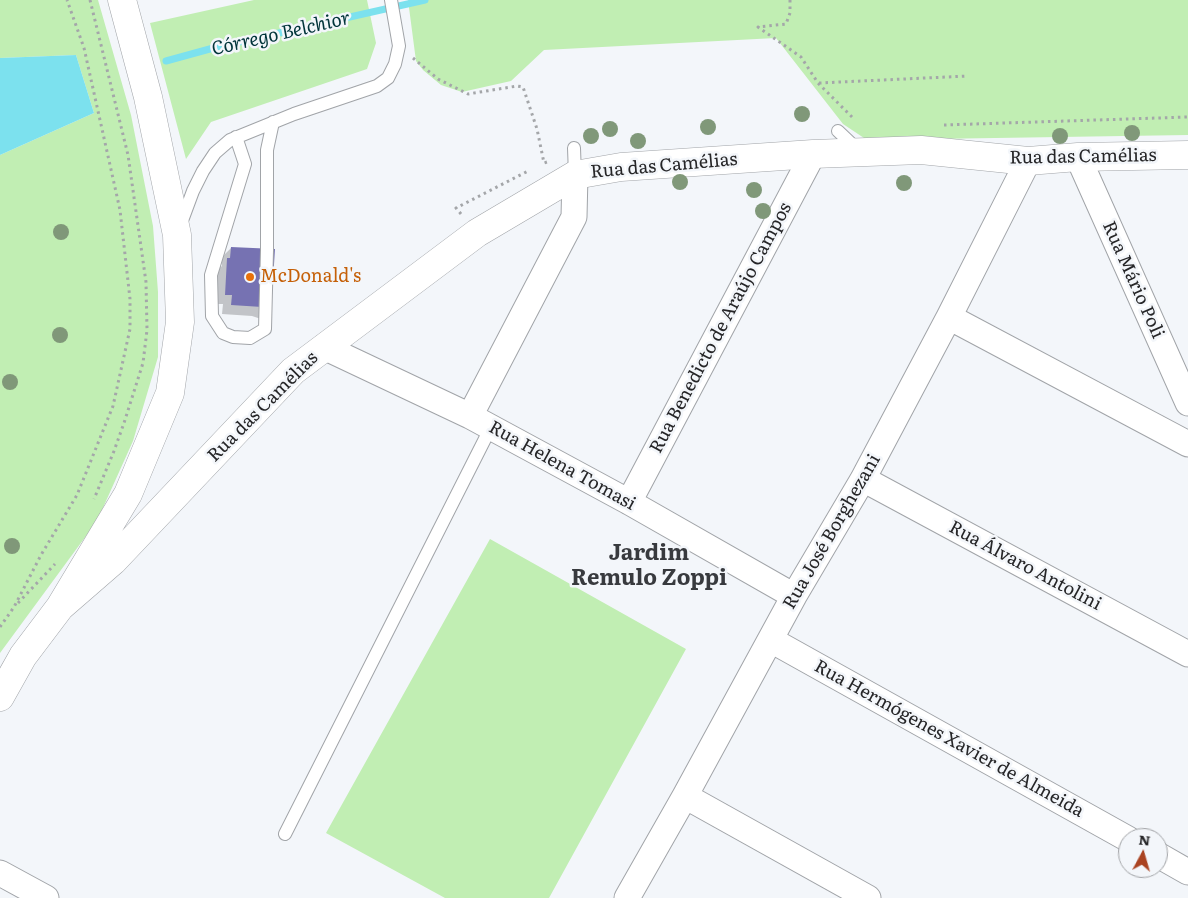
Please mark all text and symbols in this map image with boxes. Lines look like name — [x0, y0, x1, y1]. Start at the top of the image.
water label: Córrego Belchior — [209, 7, 353, 61]
street label: Rua das Camélias — [1009, 145, 1157, 169]
street label: Rua das Camélias — [590, 149, 738, 183]
street label: Rua Benedicto de Araújo Campos — [646, 199, 796, 457]
street label: Rua Mário Poli — [1098, 218, 1168, 342]
place label: McDonald's — [260, 266, 361, 288]
marker: McDonald's — [244, 271, 256, 283]
street label: Rua das Camélias — [203, 347, 323, 467]
street label: Rua Helena Tomasi — [485, 417, 639, 515]
street label: Rua José Borghezani — [779, 451, 885, 613]
street label: Rua Álvaro Antolini — [945, 517, 1105, 615]
district label: Jardim Remulo Zoppi — [571, 541, 727, 592]
street label: Rua Hermógenes Xavier de Almeida — [810, 656, 1088, 822]
north arrow — [1118, 828, 1168, 878]
text: N — [1138, 829, 1151, 850]

